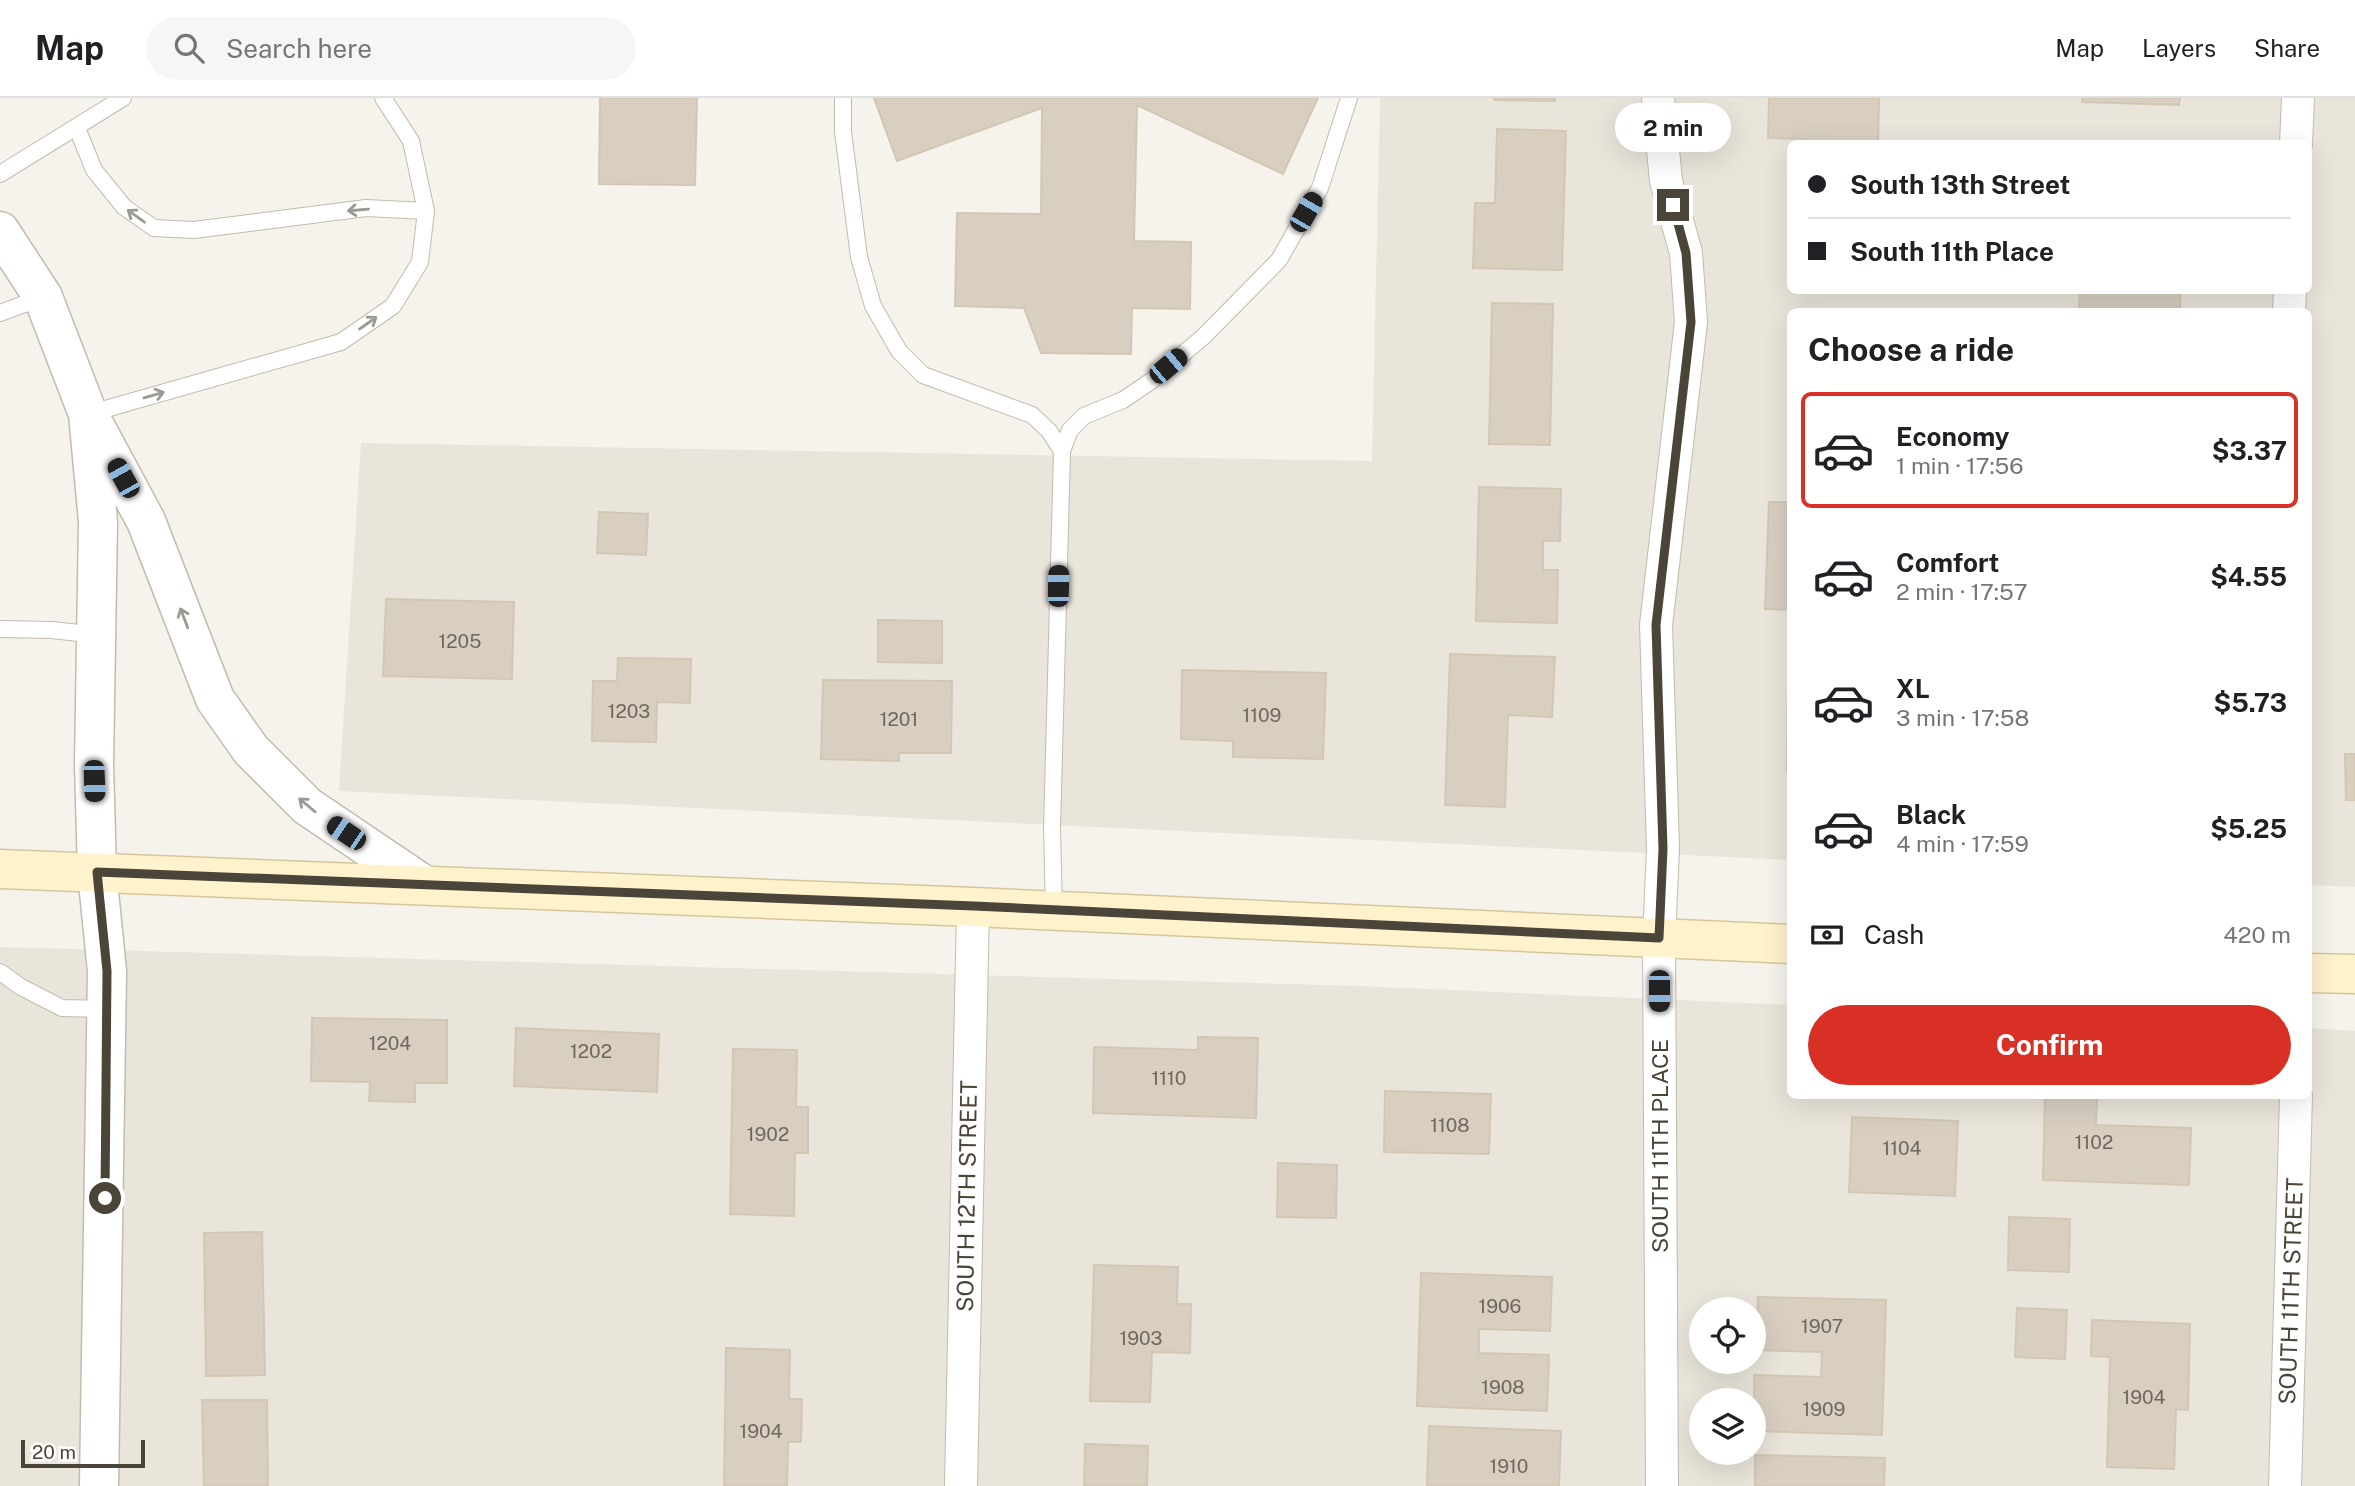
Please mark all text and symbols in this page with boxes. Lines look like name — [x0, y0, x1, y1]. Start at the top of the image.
search box — [146, 17, 636, 80]
text: Map — [35, 29, 104, 67]
icon: search — [170, 29, 208, 67]
text: Search here — [226, 33, 372, 64]
text: Map — [2055, 34, 2104, 62]
text: Layers — [2142, 34, 2216, 62]
text: Share — [2254, 34, 2320, 62]
callout: 2 min — [1615, 104, 1731, 153]
text: 2 min — [1643, 114, 1703, 141]
text: South 13th Street — [1850, 169, 2070, 200]
car — [1287, 189, 1326, 235]
route end — [1657, 189, 1689, 221]
one-way arrow — [347, 204, 370, 217]
one-way arrow — [127, 209, 146, 223]
text: South 11th Place — [1850, 236, 2054, 267]
one-way arrow — [358, 316, 377, 330]
text: Choose a ride — [1808, 331, 2014, 368]
car — [1146, 344, 1191, 388]
one-way arrow — [143, 388, 165, 401]
icon: car — [1812, 419, 1875, 482]
text: Economy — [1896, 421, 2009, 452]
text: $3.37 — [2212, 435, 2287, 466]
text: 1 min · 17:56 — [1896, 452, 2024, 479]
car — [104, 455, 143, 501]
icon: car — [1812, 545, 1875, 608]
text: Comfort — [1896, 547, 1999, 578]
text: $4.55 — [2210, 561, 2287, 592]
car — [1048, 565, 1069, 607]
text: 2 min · 17:57 — [1896, 578, 2028, 605]
one-way arrow — [177, 608, 189, 630]
house number: 1205 — [439, 630, 481, 652]
icon: car — [1812, 671, 1875, 734]
text: XL — [1896, 673, 1930, 704]
text: $5.73 — [2214, 687, 2287, 718]
house number: 1203 — [608, 700, 650, 722]
house number: 1109 — [1243, 704, 1281, 726]
text: 3 min · 17:58 — [1896, 704, 2029, 731]
house number: 1201 — [880, 708, 918, 730]
car — [83, 760, 106, 802]
one-way arrow — [298, 797, 316, 813]
icon: car — [1812, 797, 1875, 860]
text: Black — [1896, 799, 1966, 830]
car — [323, 813, 370, 853]
text: $5.25 — [2210, 813, 2287, 844]
text: 4 min · 17:59 — [1896, 830, 2029, 857]
icon: cash — [1808, 916, 1846, 954]
text: Cash — [1864, 919, 1924, 950]
text: 420 m — [2223, 921, 2291, 948]
car — [1649, 970, 1670, 1012]
button: Confirm — [1808, 1005, 2291, 1085]
house number: 1204 — [369, 1032, 411, 1054]
street label: SOUTH 11TH PLACE — [1646, 1039, 1673, 1253]
house number: 1202 — [570, 1040, 612, 1062]
house number: 1110 — [1152, 1067, 1186, 1089]
street label: SOUTH 12TH STREET — [951, 1080, 982, 1312]
house number: 1108 — [1430, 1114, 1470, 1136]
house number: 1902 — [747, 1123, 789, 1145]
house number: 1102 — [2075, 1131, 2113, 1153]
house number: 1104 — [1882, 1137, 1922, 1159]
street label: SOUTH 11TH STREET — [2273, 1177, 2308, 1405]
route start — [89, 1182, 121, 1214]
house number: 1906 — [1479, 1295, 1521, 1317]
map controls — [1689, 1297, 1766, 1465]
button: locate — [1689, 1297, 1766, 1374]
house number: 1907 — [1801, 1315, 1843, 1337]
house number: 1903 — [1120, 1327, 1163, 1349]
house number: 1908 — [1481, 1376, 1525, 1398]
house number: 1904 — [2122, 1386, 2166, 1408]
button: layers — [1689, 1388, 1766, 1465]
house number: 1909 — [1803, 1398, 1845, 1420]
house number: 1904 — [739, 1420, 783, 1442]
scale bar — [21, 1437, 145, 1469]
text: 20 m — [32, 1441, 76, 1463]
house number: 1910 — [1490, 1455, 1528, 1477]

